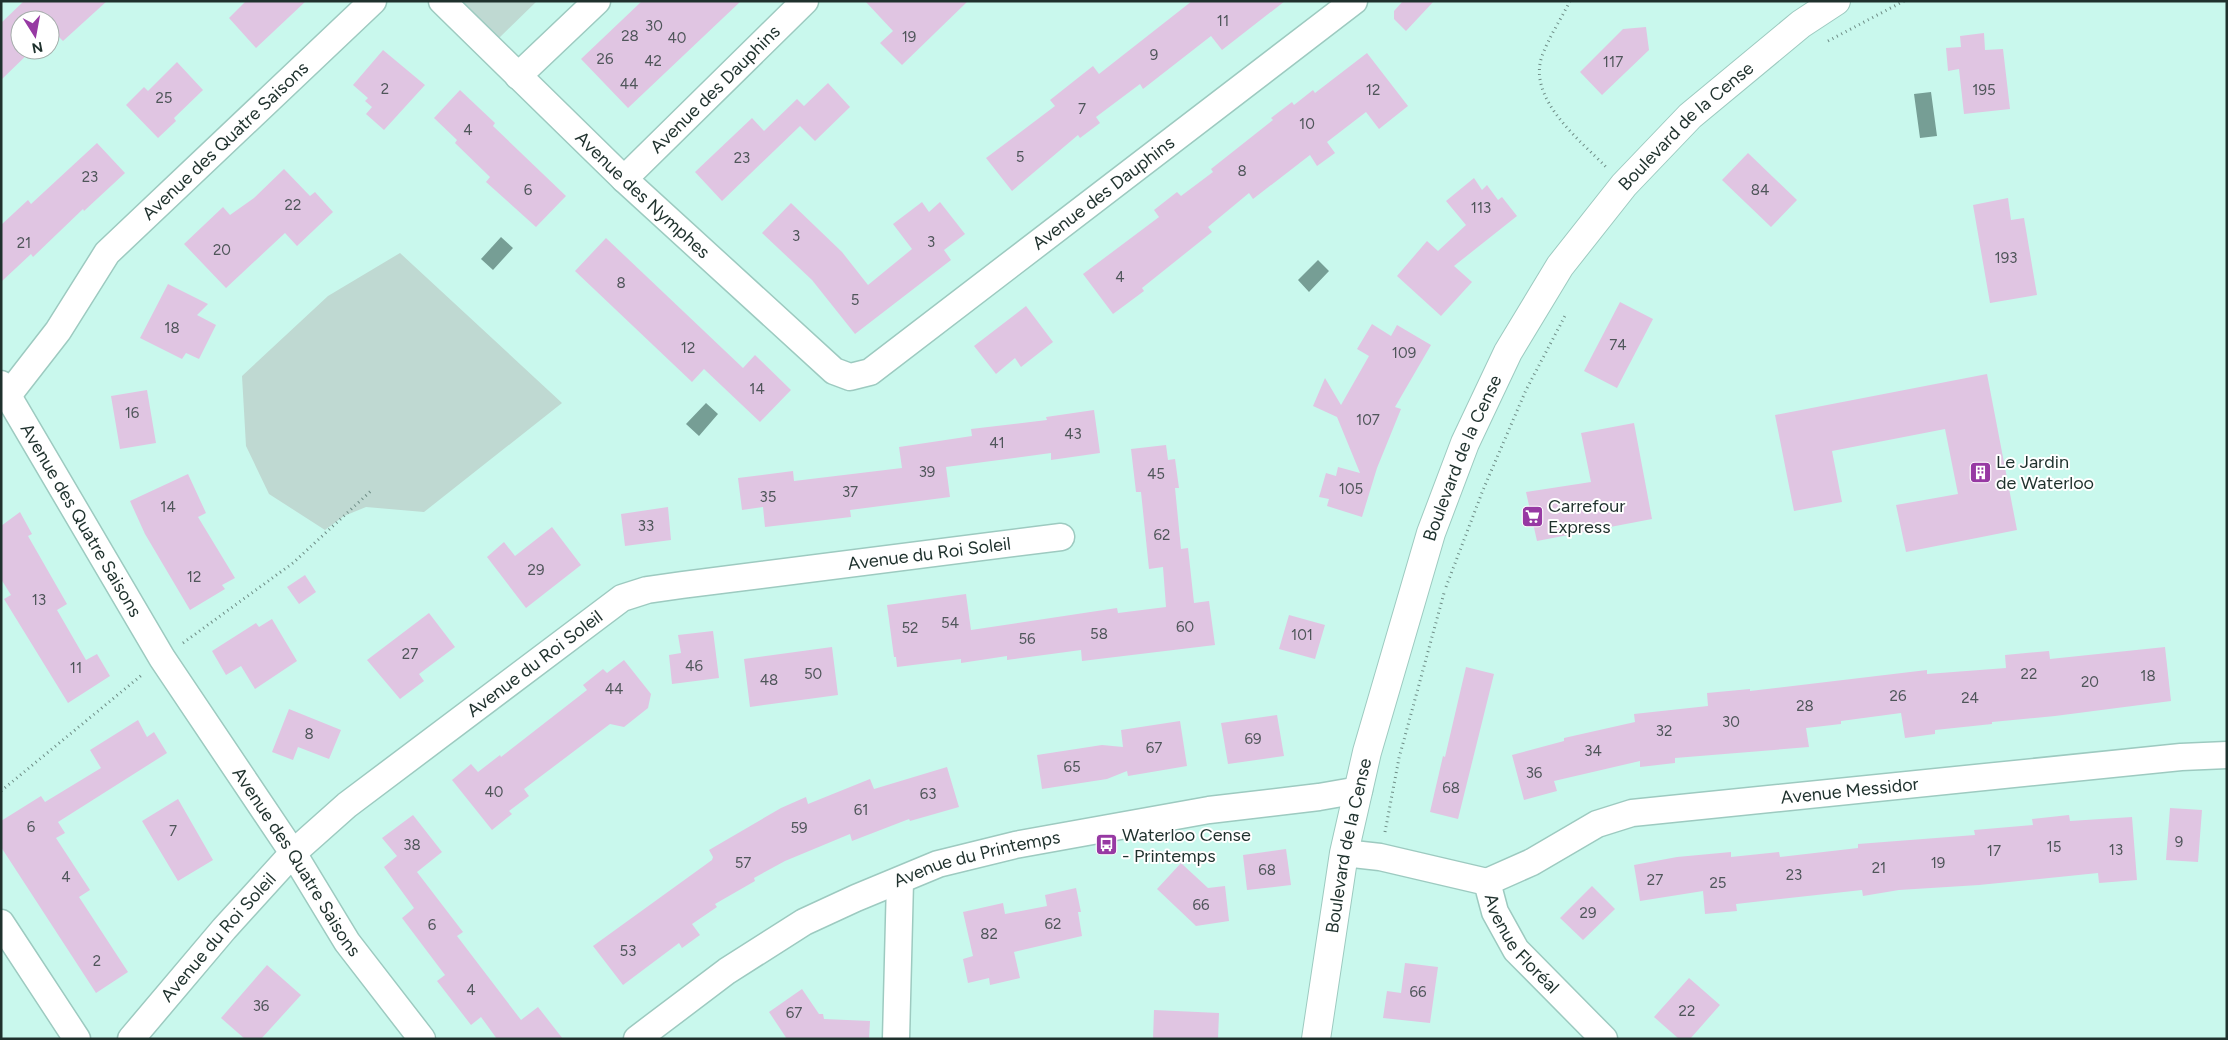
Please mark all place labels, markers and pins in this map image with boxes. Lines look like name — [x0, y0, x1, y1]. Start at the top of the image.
place label: Le Jardin de Waterloo — [1996, 451, 2094, 494]
building icon: Le Jardin de Waterloo — [1968, 460, 1992, 484]
place label: Carrefour Express — [1548, 495, 1625, 538]
supermarket icon: Carrefour Express — [1520, 504, 1544, 528]
place label: Waterloo Cense - Printemps — [1122, 824, 1251, 867]
bus stop icon: Waterloo Cense - Printemps — [1094, 833, 1118, 857]

